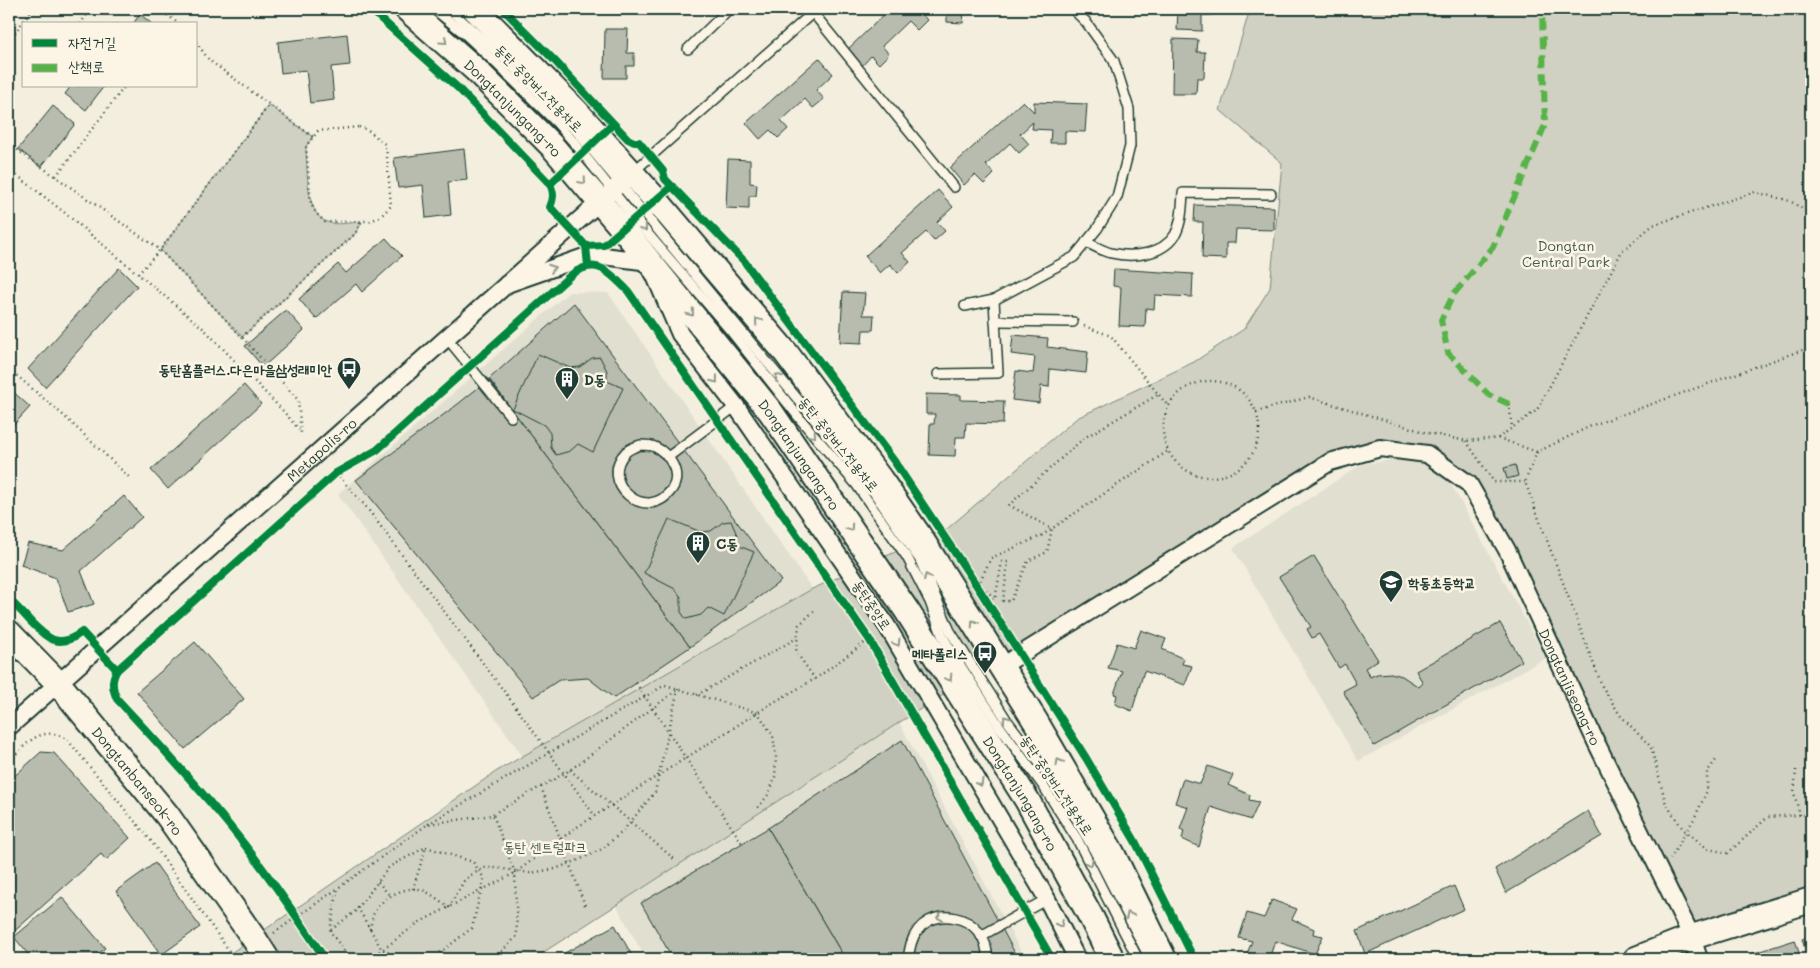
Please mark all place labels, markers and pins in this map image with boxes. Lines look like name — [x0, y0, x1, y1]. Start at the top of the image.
bus stop icon: 동탄홈플러스.다은마을삼성래미안 — [336, 356, 362, 390]
place label: 동탄홈플러스.다은마을삼성래미안 — [159, 360, 333, 379]
building icon: D동 — [554, 366, 580, 400]
place label: D동 — [584, 370, 605, 389]
building icon: C동 — [685, 530, 711, 564]
place label: C동 — [716, 534, 738, 553]
school or university icon: 학동초등학교 — [1378, 569, 1404, 603]
place label: 학동초등학교 — [1407, 573, 1476, 592]
bus stop icon: 메타폴리스 — [972, 640, 998, 674]
place label: 메타폴리스 — [912, 644, 968, 663]

